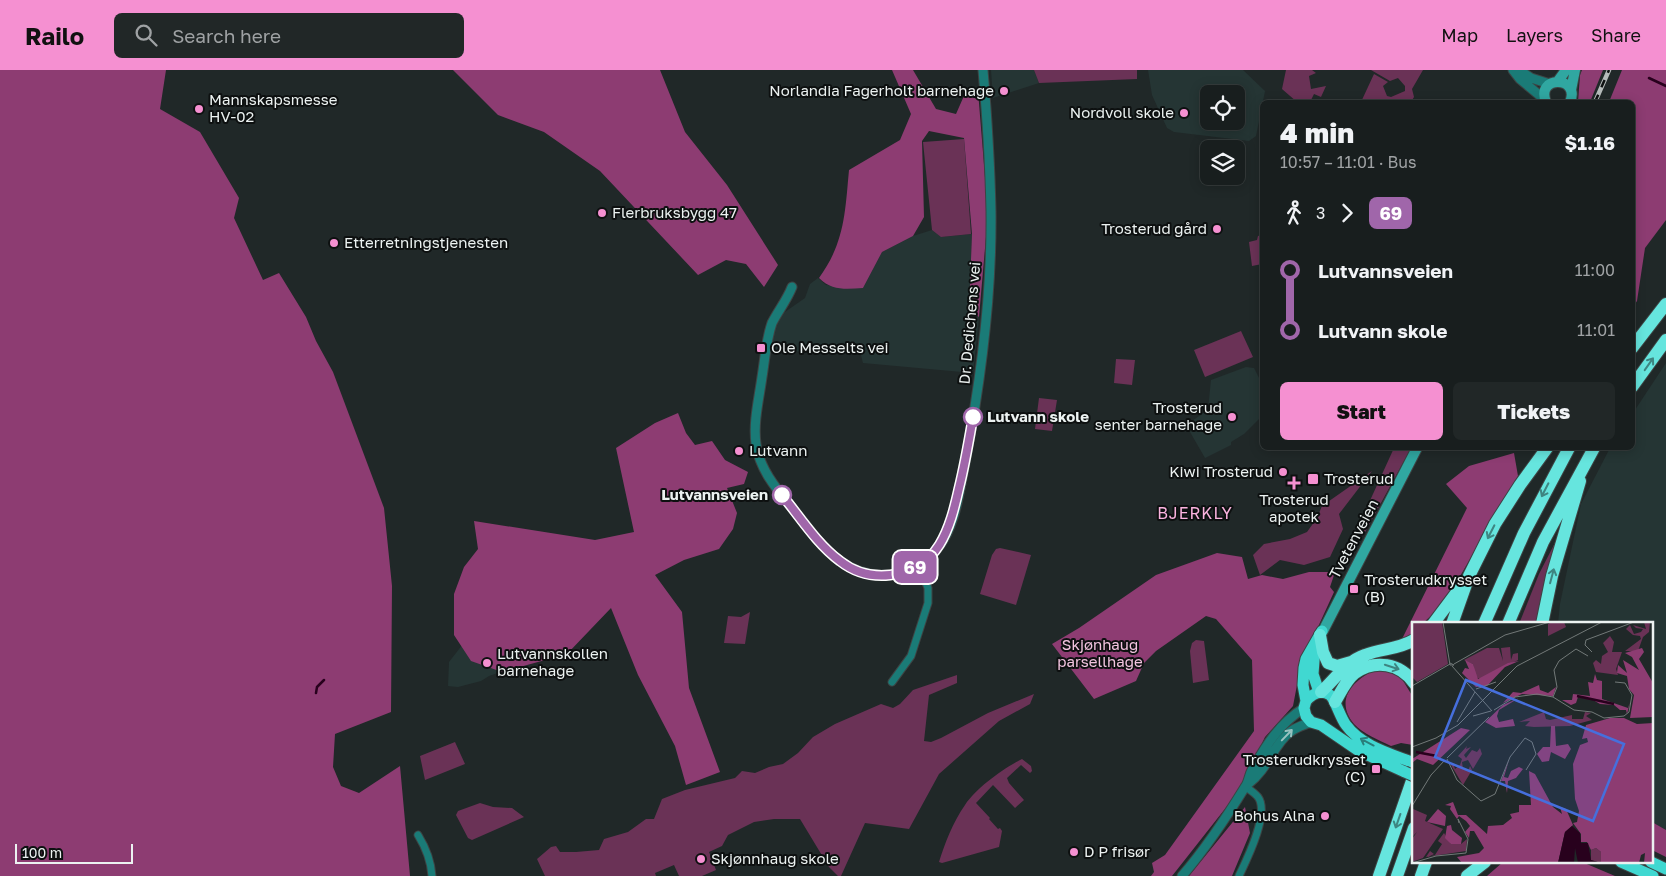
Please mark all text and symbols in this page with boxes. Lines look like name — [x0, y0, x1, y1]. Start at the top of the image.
search box — [114, 13, 464, 58]
text: Railo — [25, 21, 84, 50]
icon: search — [132, 21, 160, 49]
text: Search here — [172, 24, 281, 47]
text: Map — [1441, 24, 1478, 46]
text: Layers — [1506, 24, 1563, 46]
text: Share — [1591, 24, 1641, 46]
place label: Norlandia Fagerholt barnehage — [769, 81, 994, 99]
marker: Norlandia Fagerholt barnehage — [998, 85, 1010, 97]
map controls — [1200, 85, 1245, 185]
button: locate — [1200, 85, 1245, 130]
place label: Mannskapsmesse HV-02 — [209, 90, 338, 125]
marker: Mannskapsmesse HV-02 — [193, 103, 205, 115]
place label: Nordvoll skole — [1070, 103, 1174, 121]
marker: Nordvoll skole — [1178, 107, 1190, 119]
text: 4 min — [1280, 116, 1354, 149]
text: $1.16 — [1565, 131, 1615, 154]
button: layers — [1200, 140, 1245, 185]
text: 10:57 – 11:01 · Bus — [1280, 152, 1416, 172]
icon: walk — [1280, 199, 1308, 227]
icon: forward — [1333, 199, 1361, 227]
text: 69 — [1379, 202, 1402, 224]
place label: Flerbruksbygg 47 — [612, 203, 737, 221]
text: 3 — [1316, 203, 1325, 223]
marker: Flerbruksbygg 47 — [596, 207, 608, 219]
place label: Trosterud gård — [1101, 219, 1207, 237]
marker: Trosterud gård — [1211, 223, 1223, 235]
place label: Etterretningstjenesten — [344, 233, 508, 251]
marker: Etterretningstjenesten — [328, 237, 340, 249]
text: Lutvannsveien — [1318, 259, 1453, 282]
text: 11:00 — [1575, 260, 1615, 280]
street label: Dr. Dedichens vei — [955, 261, 983, 385]
text: Lutvann skole — [1318, 319, 1447, 342]
text: 11:01 — [1577, 320, 1615, 340]
place label: Ole Messelts vei — [771, 338, 888, 356]
marker: Ole Messelts vei — [755, 342, 767, 354]
one-way arrow — [1644, 357, 1654, 371]
button: Start — [1280, 382, 1443, 440]
button: Tickets — [1453, 382, 1615, 440]
place label: Trosterud senter barnehage — [1095, 398, 1222, 433]
marker: Lutvann skole — [963, 407, 983, 427]
place label: Lutvann skole — [987, 407, 1089, 425]
marker: Trosterud senter barnehage — [1226, 411, 1238, 423]
place label: Lutvann — [749, 441, 808, 459]
marker: Lutvann — [733, 445, 745, 457]
place label: Kiwi Trosterud — [1169, 462, 1273, 480]
marker: Kiwi Trosterud — [1277, 466, 1289, 478]
place label: Trosterud — [1324, 469, 1393, 487]
marker: Trosterud — [1306, 472, 1320, 486]
marker: Trosterud apotek — [1288, 477, 1300, 489]
one-way arrow — [1540, 482, 1549, 497]
place label: Lutvannsveien — [661, 485, 768, 503]
marker: Lutvannsveien — [772, 485, 792, 505]
place label: Trosterud apotek — [1259, 490, 1329, 525]
street label: Tvetenveien — [1325, 496, 1382, 581]
district label: BJERKLY — [1157, 503, 1233, 523]
one-way arrow — [1486, 524, 1495, 539]
line badge: 69 — [892, 551, 938, 583]
text: 69 — [904, 556, 926, 578]
one-way arrow — [1548, 568, 1558, 584]
place label: Trosterudkrysset (B) — [1364, 570, 1487, 605]
marker: Trosterudkrysset (B) — [1348, 583, 1360, 595]
inset map — [1412, 622, 1654, 864]
park label: Skjønhaug parsellhage — [1057, 635, 1143, 670]
place label: Lutvannskollen barnehage — [497, 644, 608, 679]
marker: Lutvannskollen barnehage — [481, 657, 493, 669]
one-way arrow — [1384, 663, 1399, 672]
one-way arrow — [1281, 729, 1293, 742]
one-way arrow — [1360, 737, 1375, 747]
place label: Trosterudkrysset (C) — [1243, 750, 1366, 785]
marker: Trosterudkrysset (C) — [1370, 763, 1382, 775]
place label: Bohus Alna — [1234, 806, 1315, 824]
marker: Bohus Alna — [1319, 810, 1331, 822]
one-way arrow — [1393, 813, 1402, 828]
scale bar — [15, 841, 132, 864]
place label: D P frisør — [1084, 842, 1150, 860]
text: 100 m — [22, 844, 62, 861]
marker: D P frisør — [1068, 846, 1080, 858]
place label: Skjønnhaug skole — [711, 849, 839, 867]
marker: Skjønnhaug skole — [695, 853, 707, 865]

